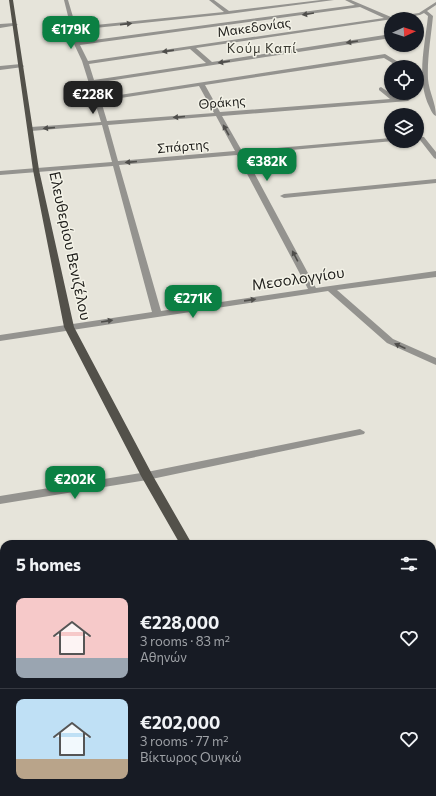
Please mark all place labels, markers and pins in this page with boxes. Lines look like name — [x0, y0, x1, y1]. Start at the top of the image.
pin: €179K — [43, 16, 99, 50]
pin: €228K — [65, 81, 121, 115]
pin: €382K — [239, 148, 295, 182]
pin: €271K — [165, 285, 221, 319]
pin: €202K — [47, 466, 103, 500]

